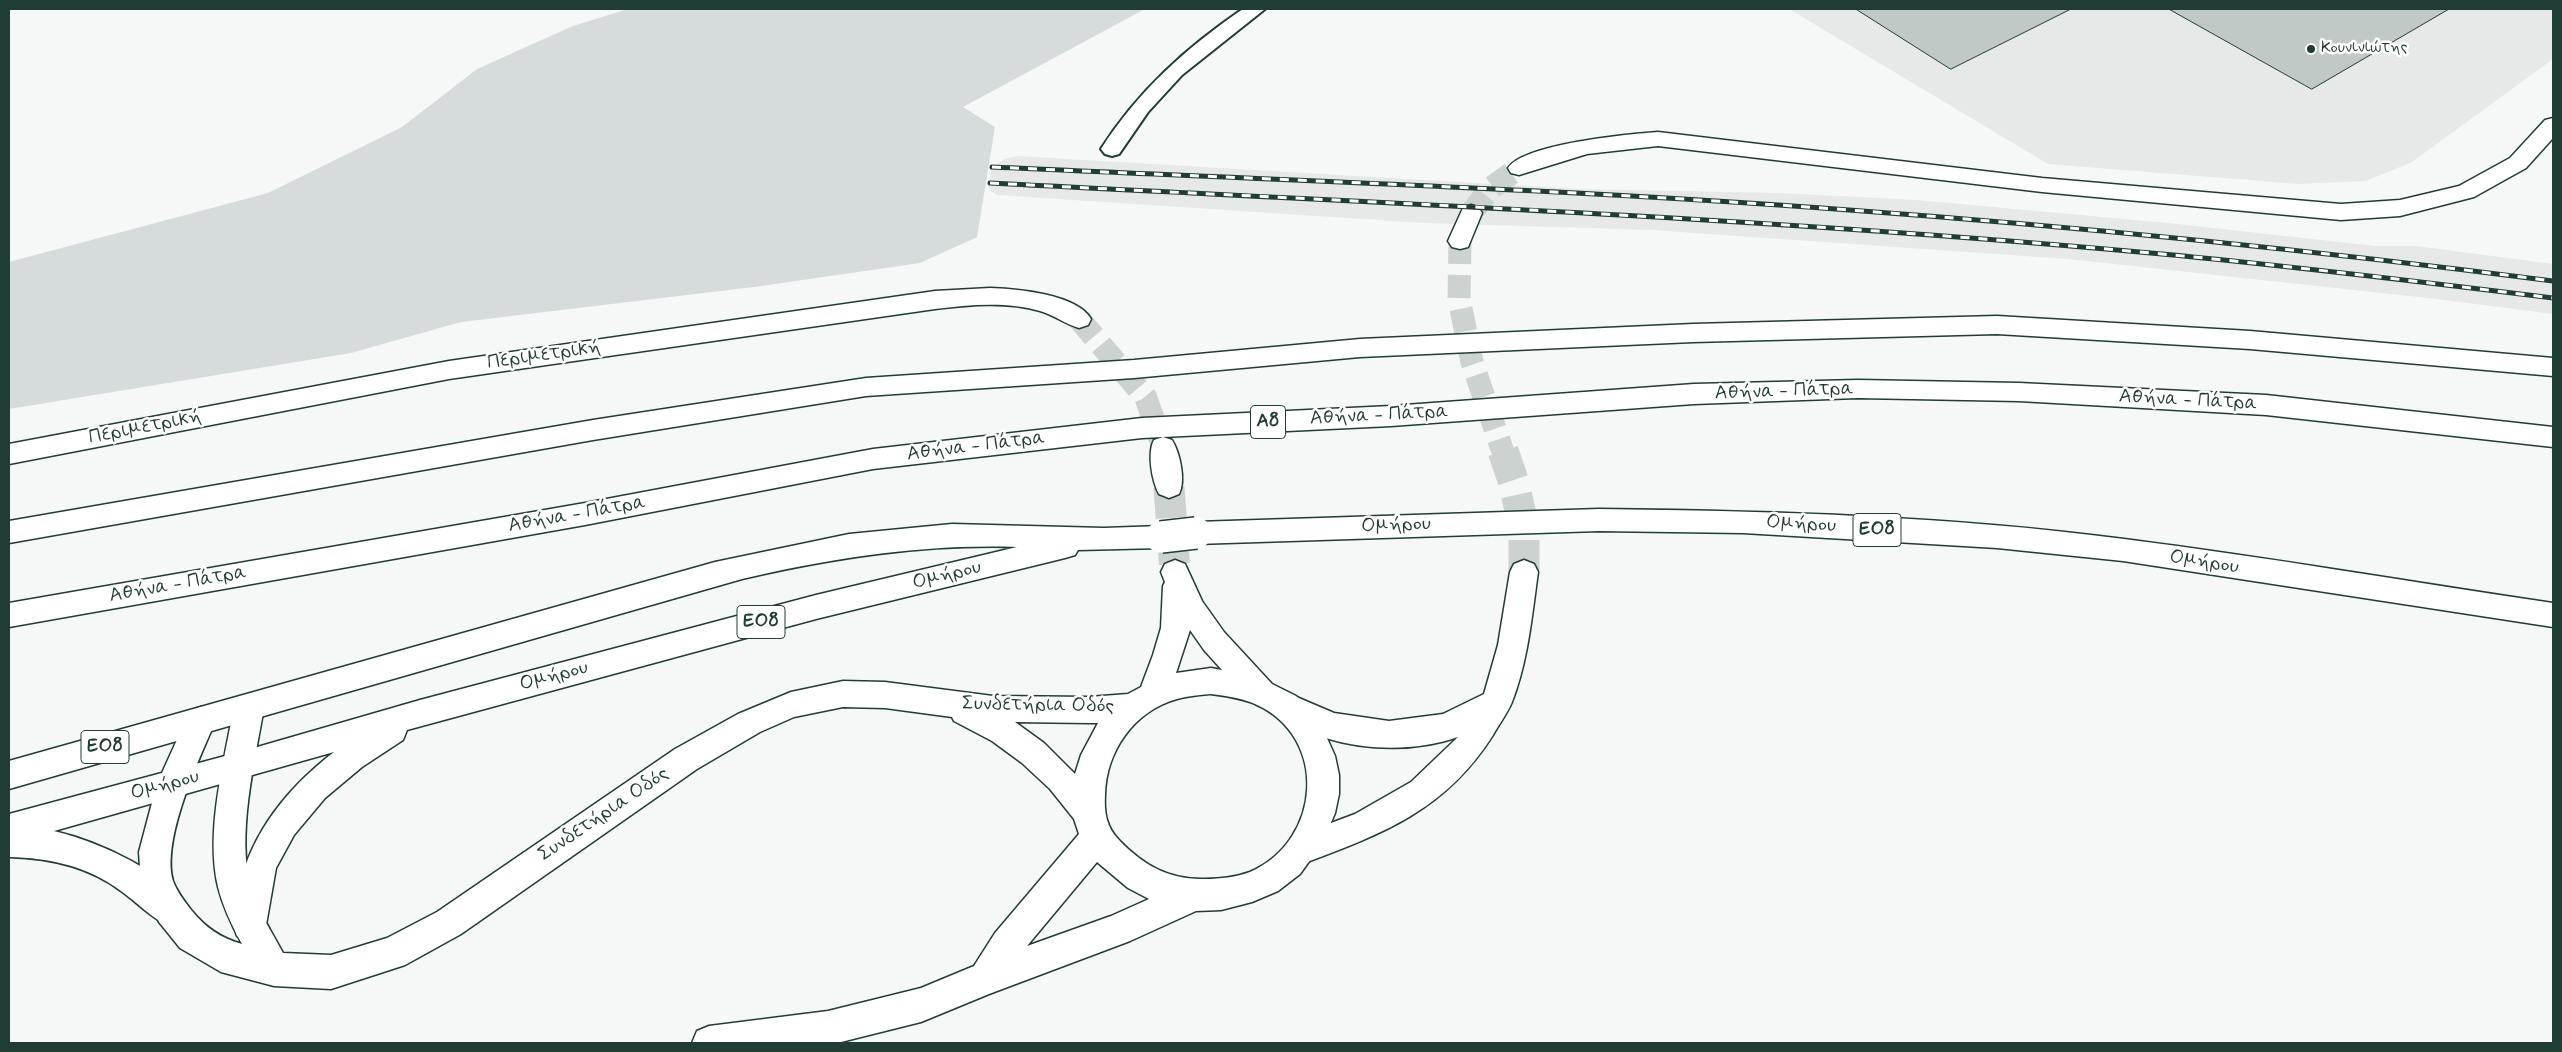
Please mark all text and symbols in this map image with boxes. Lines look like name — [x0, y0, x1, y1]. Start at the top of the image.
place label: Κουνινιώτης — [2321, 39, 2407, 59]
marker: Κουνινιώτης — [2305, 43, 2317, 55]
street label: Περιμετρική — [486, 336, 602, 376]
street label: Αθήνα - Πάτρα — [1714, 378, 1854, 406]
street label: Αθήνα - Πάτρα — [2118, 385, 2258, 417]
street label: Αθήνα - Πάτρα — [1309, 400, 1449, 432]
street label: Περιμετρική — [87, 405, 203, 451]
road number: Α8 — [1250, 406, 1286, 438]
street label: Αθήνα - Πάτρα — [906, 427, 1046, 467]
street label: Αθήνα - Πάτρα — [507, 491, 647, 539]
street label: Ομήρου — [1765, 511, 1837, 539]
street label: Ομήρου — [1361, 513, 1431, 539]
road number: ΕΟ8 — [1853, 514, 1901, 546]
street label: Ομήρου — [2168, 546, 2240, 580]
street label: Ομήρου — [910, 556, 984, 596]
street label: Αθήνα - Πάτρα — [108, 561, 248, 609]
road number: ΕΟ8 — [737, 606, 785, 638]
street label: Ομήρου — [517, 656, 591, 698]
street label: Συνδετήρια Οδός — [962, 693, 1114, 719]
road number: ΕΟ8 — [81, 730, 129, 764]
street label: Συνδετήρια Οδός — [534, 762, 674, 868]
street label: Ομήρου — [128, 765, 202, 807]

